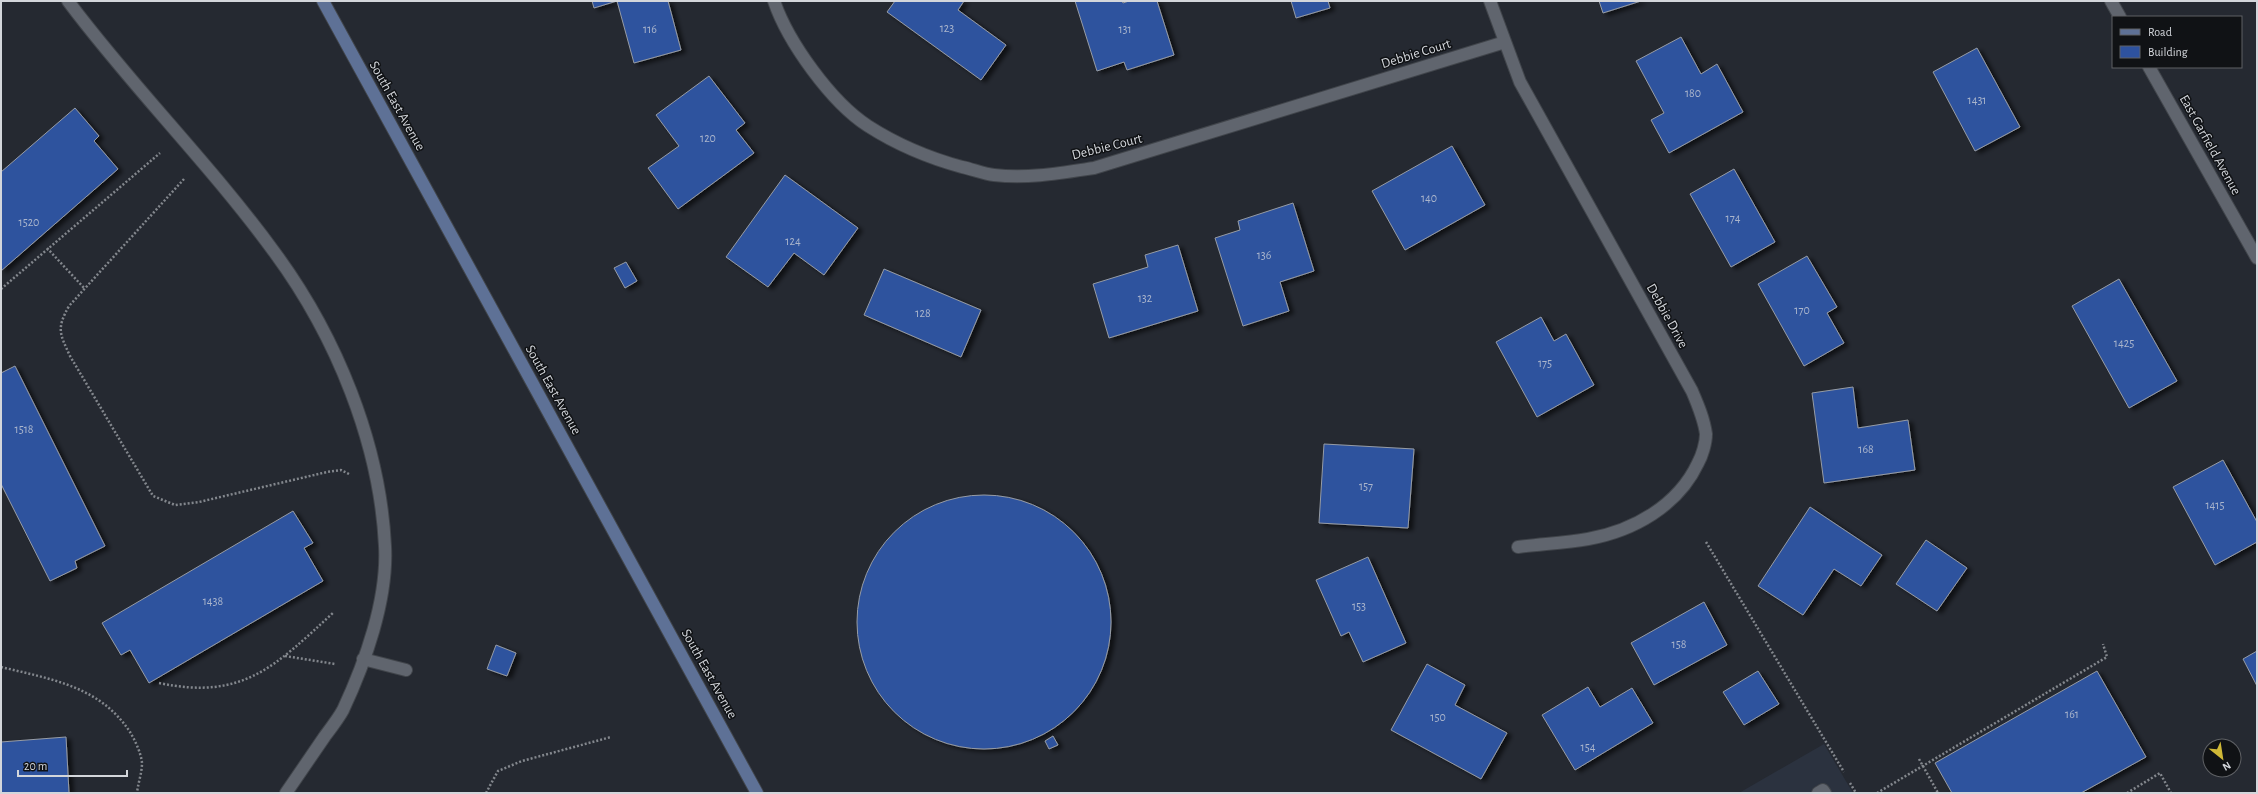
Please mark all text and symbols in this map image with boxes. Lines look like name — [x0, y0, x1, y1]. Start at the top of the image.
legend — [2112, 16, 2242, 68]
house number: 123 — [940, 22, 954, 34]
house number: 116 — [643, 23, 657, 35]
house number: 131 — [1118, 23, 1132, 35]
text: Road — [2148, 26, 2172, 38]
street label: Debbie Court — [1380, 37, 1453, 71]
text: Building — [2148, 46, 2188, 58]
street label: South East Avenue — [367, 59, 427, 153]
house number: 180 — [1685, 87, 1701, 99]
street label: East Garfield Avenue — [2177, 93, 2243, 197]
house number: 1431 — [1968, 94, 1986, 106]
street label: Debbie Court — [1070, 131, 1144, 162]
house number: 120 — [700, 132, 716, 144]
house number: 140 — [1421, 192, 1437, 204]
house number: 174 — [1726, 212, 1741, 224]
house number: 1520 — [19, 216, 39, 228]
house number: 124 — [785, 235, 801, 247]
house number: 136 — [1257, 249, 1272, 261]
street label: Debbie Drive — [1644, 281, 1690, 351]
house number: 132 — [1138, 292, 1153, 304]
house number: 170 — [1794, 304, 1810, 316]
house number: 128 — [915, 307, 931, 319]
house number: 1425 — [2114, 337, 2134, 349]
street label: South East Avenue — [523, 343, 583, 437]
house number: 175 — [1538, 357, 1552, 369]
house number: 1518 — [15, 423, 34, 435]
house number: 168 — [1858, 443, 1874, 455]
house number: 157 — [1359, 480, 1373, 492]
house number: 1415 — [2205, 499, 2225, 511]
house number: 1438 — [203, 595, 224, 607]
house number: 153 — [1352, 600, 1366, 612]
street label: South East Avenue — [679, 627, 739, 721]
house number: 158 — [1672, 638, 1687, 650]
house number: 161 — [2065, 708, 2079, 720]
house number: 150 — [1430, 711, 1446, 723]
north arrow — [2202, 738, 2242, 778]
house number: 154 — [1581, 741, 1596, 753]
scale bar — [18, 752, 127, 778]
text: 20 m — [24, 760, 47, 772]
text: N — [2221, 760, 2233, 773]

